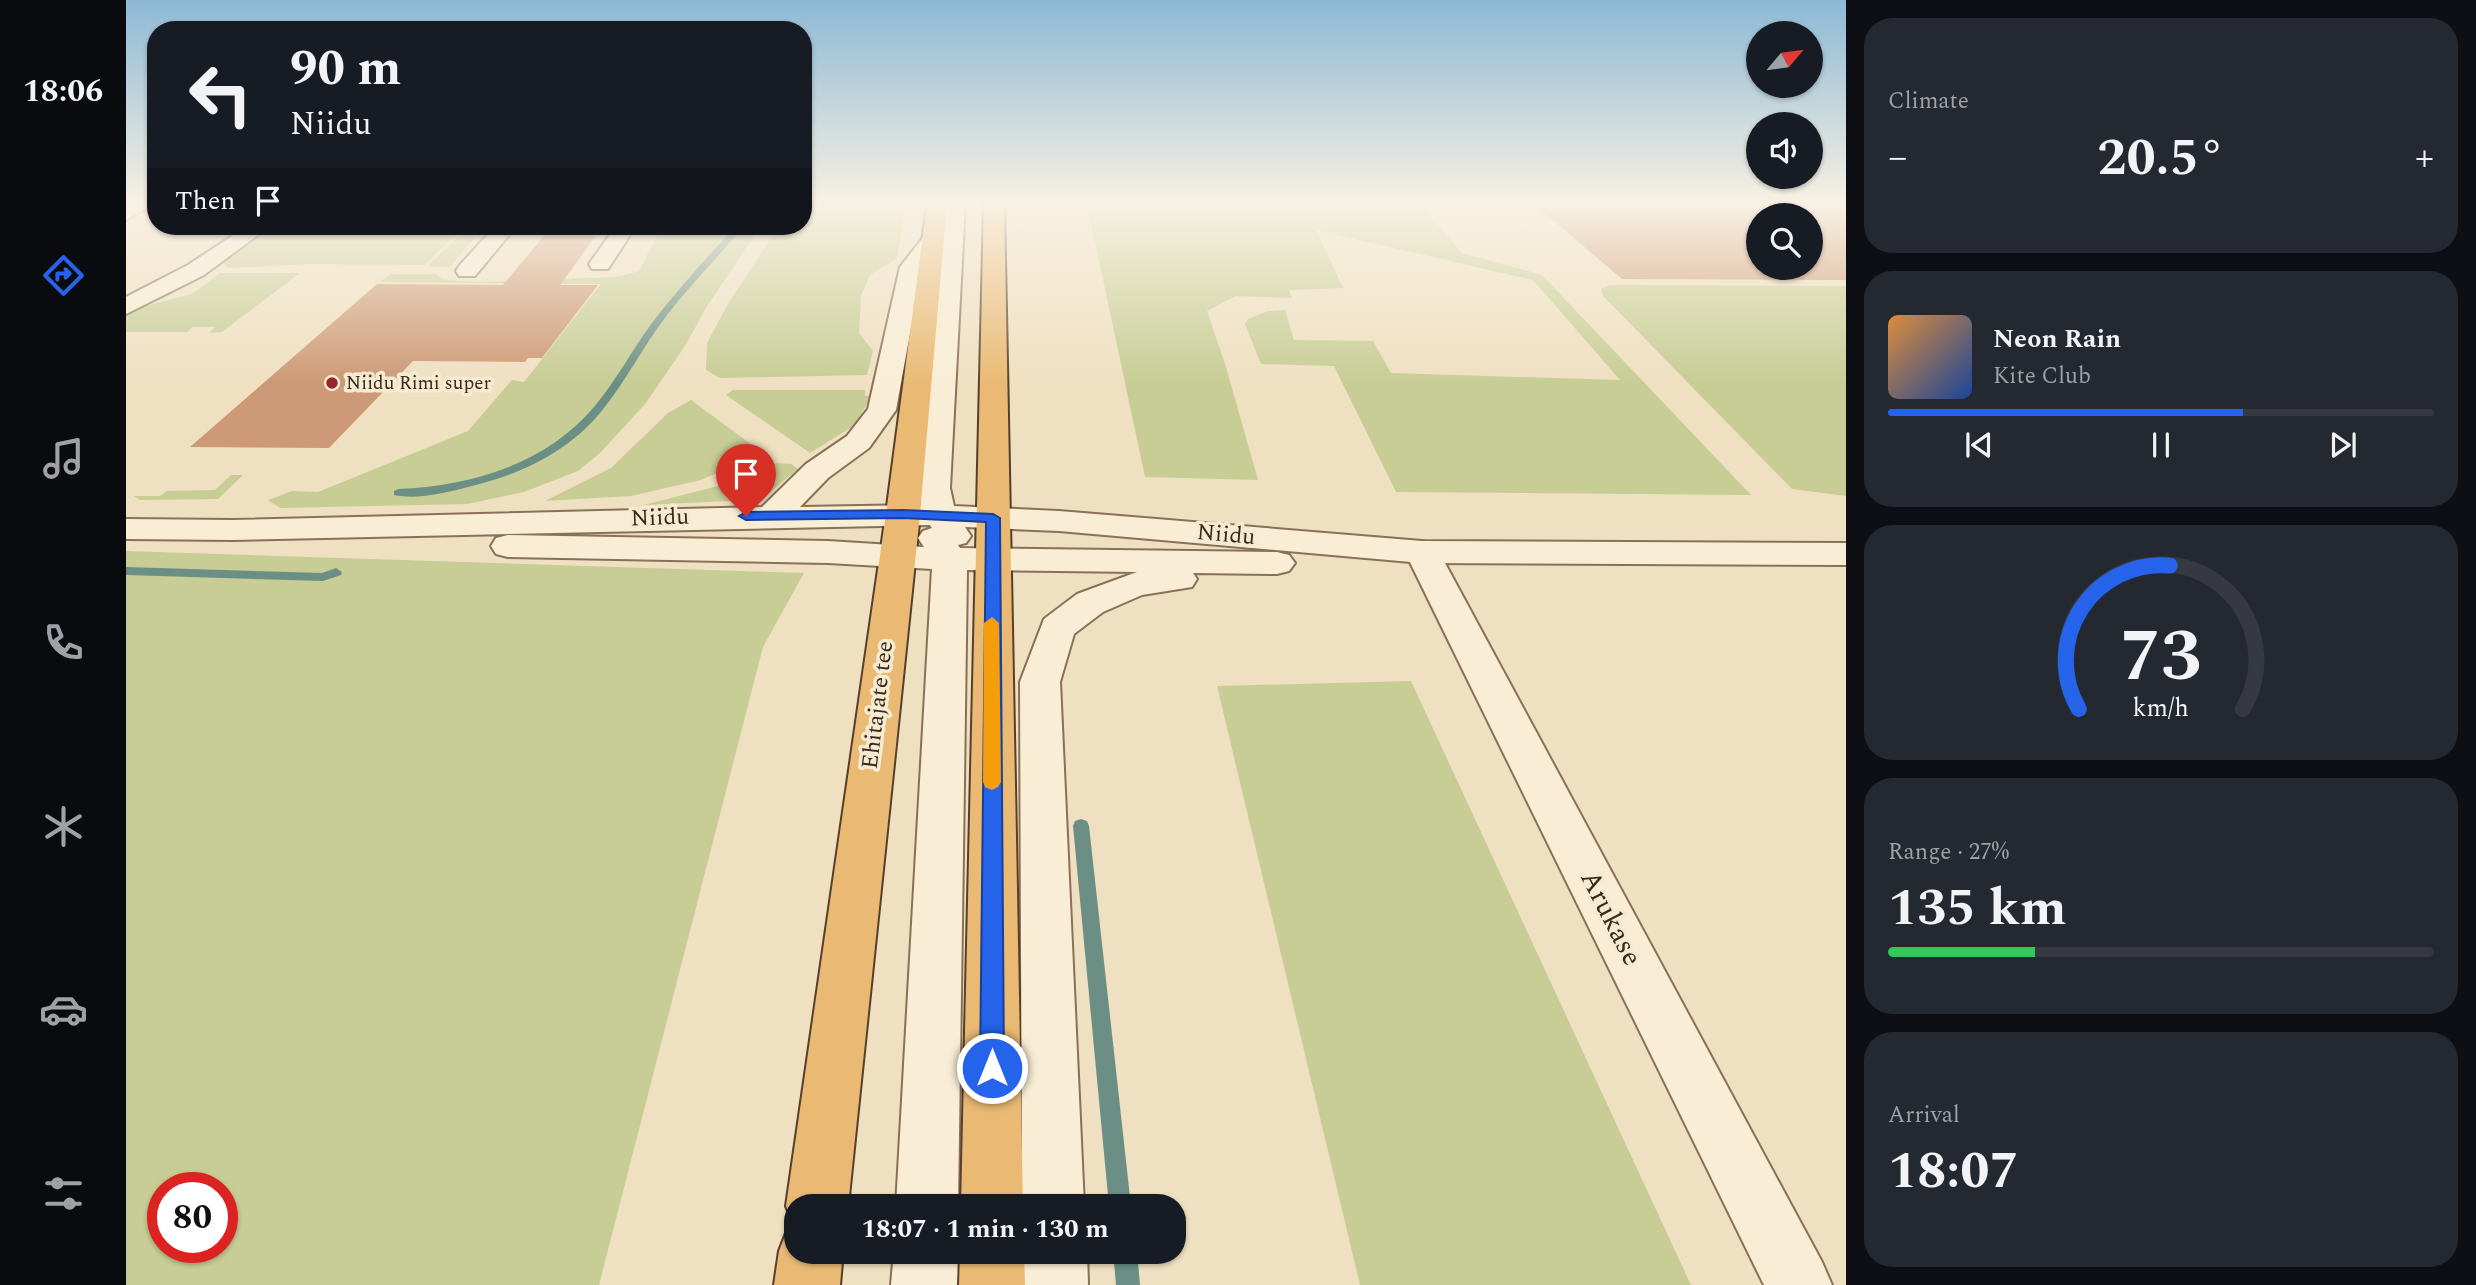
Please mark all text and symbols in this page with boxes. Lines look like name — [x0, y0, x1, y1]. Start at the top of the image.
north arrow — [1746, 21, 1824, 98]
map controls — [1746, 21, 1823, 280]
text: 90 m — [290, 32, 401, 107]
icon: left — [175, 49, 266, 140]
text: 18:06 — [23, 67, 103, 116]
text: Climate — [1888, 84, 1969, 119]
text: Niidu — [290, 100, 371, 149]
button: sound — [1746, 112, 1823, 189]
text: 20.5° — [2097, 119, 2225, 198]
text: − — [1888, 129, 1907, 187]
text: + — [2415, 129, 2434, 187]
text: Then — [175, 181, 235, 221]
icon: arrive — [249, 182, 287, 220]
button: search — [1746, 203, 1823, 280]
icon: directions — [39, 251, 88, 300]
text: Neon Rain — [1993, 319, 2121, 359]
text: Kite Club — [1993, 359, 2091, 394]
place label: Niidu Rimi super — [346, 369, 491, 398]
marker: Niidu Rimi super — [324, 375, 340, 391]
icon: previous — [1960, 426, 1998, 464]
icon: pause — [2142, 426, 2180, 464]
icon: next — [2324, 426, 2362, 464]
icon: music — [39, 434, 88, 483]
pin — [716, 444, 776, 516]
icon: arrive — [727, 455, 765, 493]
street label: Niidu — [630, 499, 690, 537]
street label: Niidu — [1195, 515, 1257, 555]
text: 73 — [2120, 602, 2202, 713]
icon: phone — [39, 618, 88, 667]
street label: Ehitajate tee — [853, 639, 903, 771]
text: km/h — [2133, 689, 2189, 727]
icon: climate — [39, 802, 88, 851]
text: Range · 27% — [1888, 835, 2009, 870]
street label: Arukase — [1569, 863, 1653, 973]
text: 135 km — [1888, 869, 2067, 948]
icon: car — [39, 985, 88, 1034]
position arrow — [955, 1031, 1029, 1105]
text: Arrival — [1888, 1098, 1960, 1133]
text: 18:07 — [1888, 1132, 2019, 1211]
icon: filters — [39, 1169, 88, 1218]
speed limit sign: 80 — [147, 1172, 238, 1263]
text: 18:07 · 1 min · 130 m — [861, 1209, 1109, 1249]

